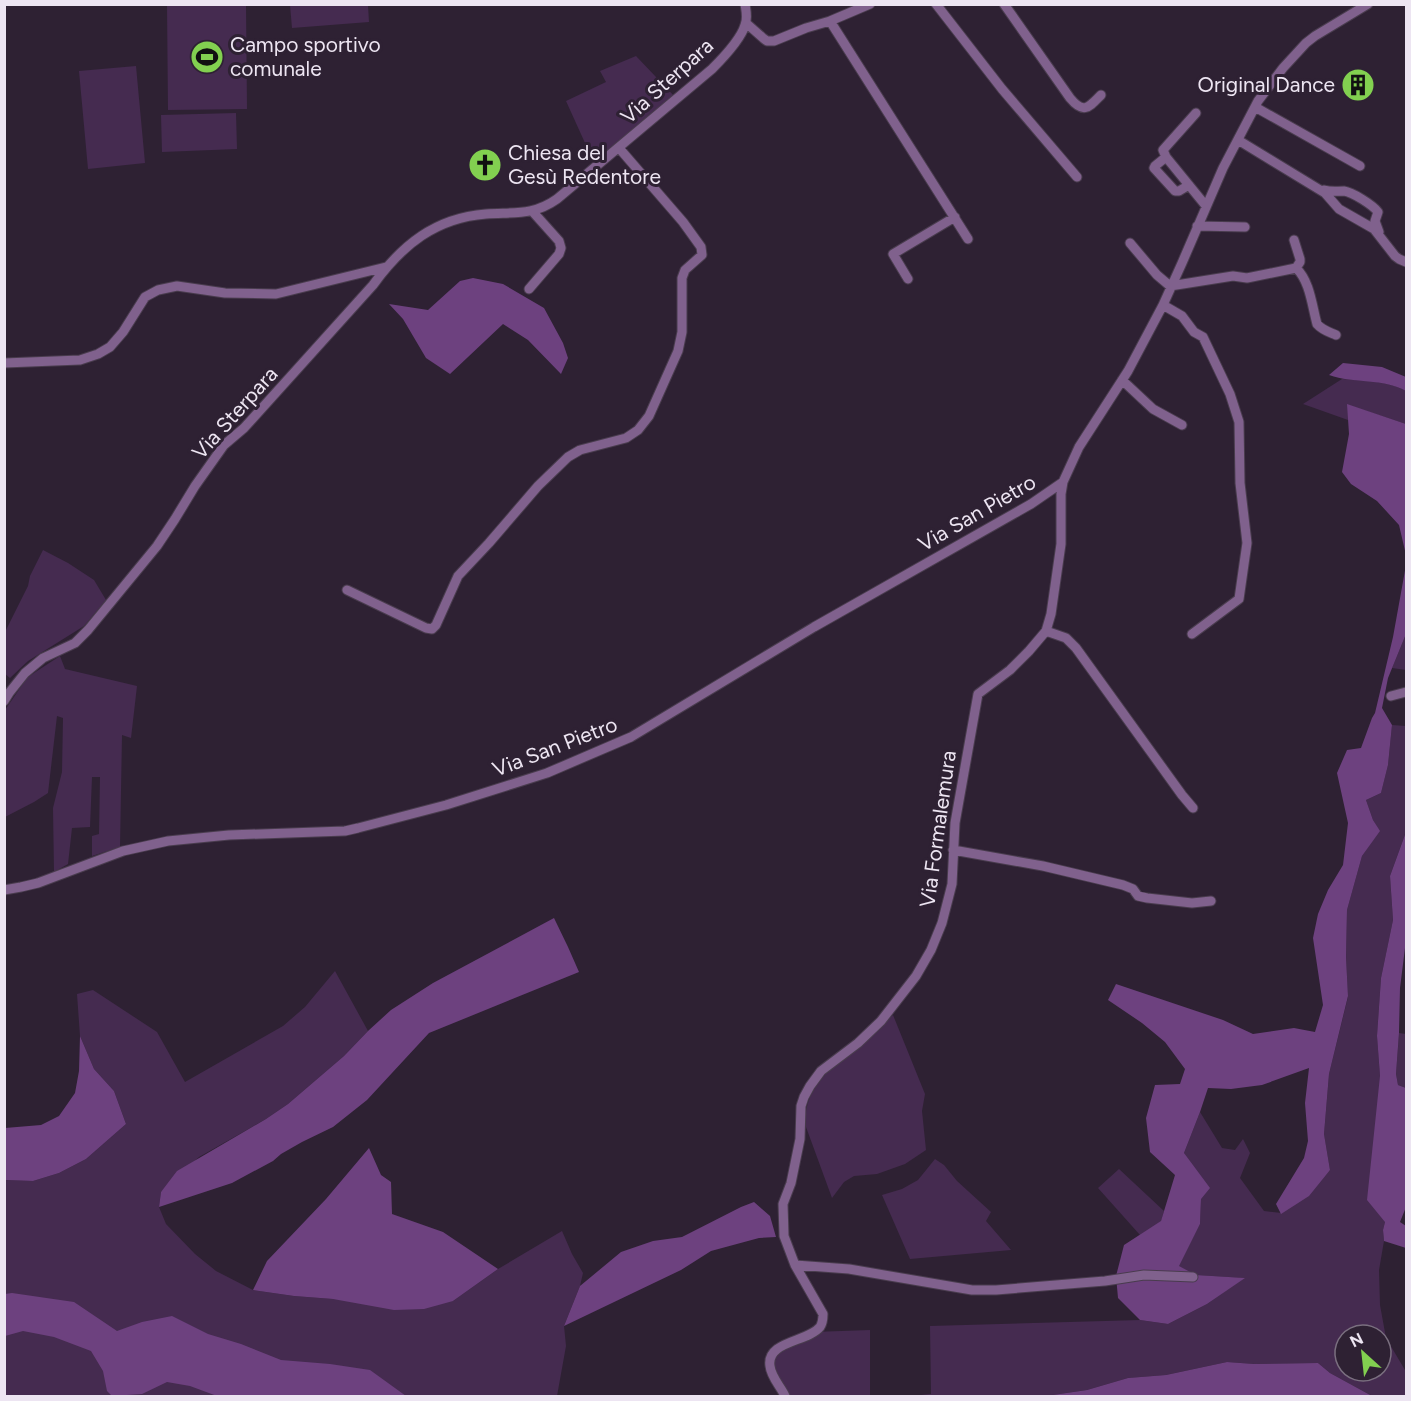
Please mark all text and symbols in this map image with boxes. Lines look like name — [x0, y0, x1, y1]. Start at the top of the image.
place label: Campo sportivo comunale — [230, 32, 381, 81]
street label: Via Sterpara — [615, 33, 718, 129]
sports icon: Campo sportivo comunale — [189, 39, 225, 75]
building icon: Original Dance — [1340, 67, 1376, 103]
place label: Original Dance — [1198, 72, 1335, 97]
place label: Chiesa del Gesù Redentore — [508, 140, 661, 189]
church icon: Chiesa del Gesù Redentore — [467, 147, 503, 183]
street label: Via Sterpara — [187, 361, 283, 464]
street label: Via San Pietro — [914, 469, 1040, 556]
street label: Via San Pietro — [489, 711, 621, 782]
street label: Via Formalemura — [914, 749, 961, 909]
north arrow — [1333, 1323, 1393, 1383]
text: N — [1347, 1329, 1366, 1351]

